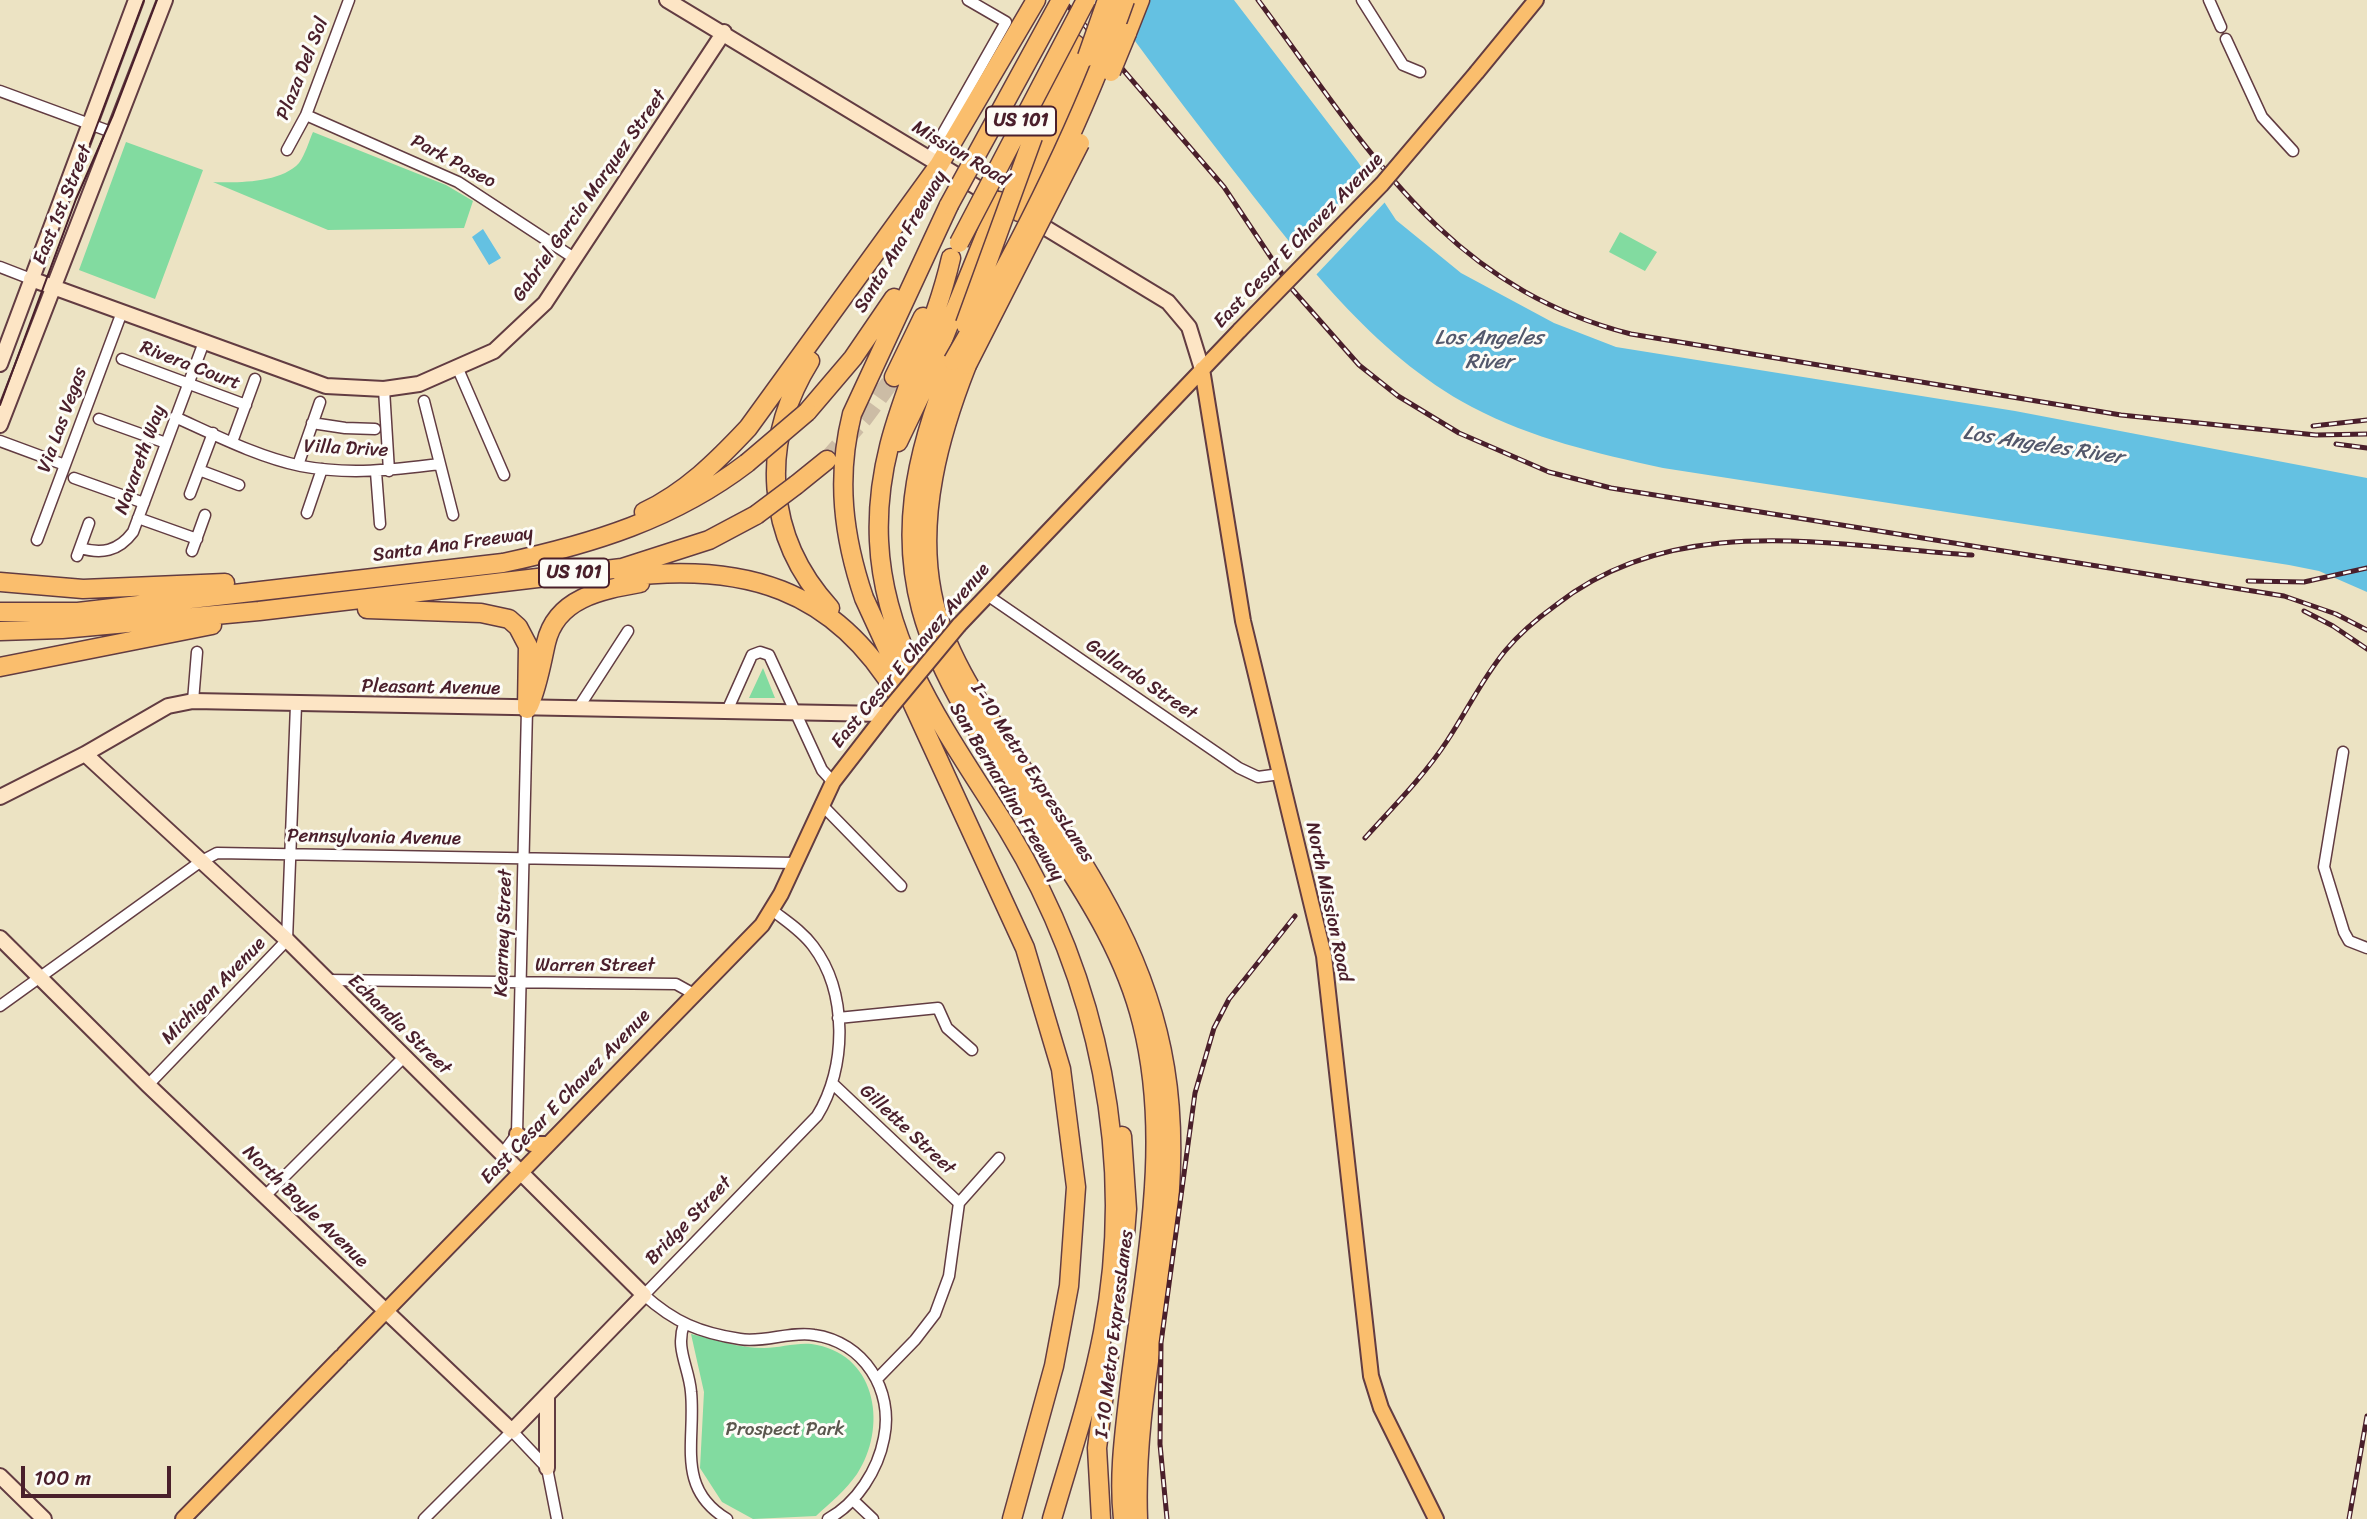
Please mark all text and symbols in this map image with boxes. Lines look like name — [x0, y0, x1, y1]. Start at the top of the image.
street label: Plaza Del Sol — [272, 14, 334, 124]
street label: Gabriel Garcia Marquez Street — [508, 86, 672, 306]
road number: US 101 — [986, 106, 1056, 136]
street label: Mission Road — [907, 116, 1013, 192]
street label: Park Paseo — [407, 130, 499, 194]
street label: East 1st Street — [29, 142, 97, 268]
street label: East Cesar E Chavez Avenue — [1209, 149, 1389, 333]
street label: Santa Ana Freeway — [850, 167, 952, 317]
water label: Los Angeles River — [1435, 326, 1543, 376]
street label: Rivera Court — [137, 336, 243, 396]
street label: Via Las Vegas — [33, 364, 93, 476]
street label: Navareth Way — [111, 402, 171, 518]
water label: Los Angeles River — [1961, 421, 2125, 471]
street label: Villa Drive — [303, 435, 389, 463]
street label: Santa Ana Freeway — [371, 522, 535, 568]
road number: US 101 — [539, 558, 609, 588]
street label: East Cesar E Chavez Avenue — [827, 559, 995, 753]
street label: Gallardo Street — [1081, 634, 1201, 726]
street label: Pleasant Avenue — [361, 675, 501, 701]
street label: I-10 Metro ExpressLanes — [965, 679, 1099, 867]
street label: San Bernardino Freeway — [944, 699, 1068, 885]
street label: North Mission Road — [1300, 820, 1356, 984]
street label: Pennsylvania Avenue — [287, 825, 461, 851]
street label: Kearney Street — [490, 869, 518, 997]
street label: Michigan Avenue — [157, 933, 271, 1049]
street label: Warren Street — [535, 955, 655, 977]
street label: Echandia Street — [343, 970, 455, 1080]
street label: East Cesar E Chavez Avenue — [476, 1005, 656, 1189]
street label: Gillette Street — [854, 1080, 960, 1180]
street label: North Boyle Avenue — [237, 1141, 373, 1273]
street label: Bridge Street — [641, 1172, 737, 1270]
street label: I-10 Metro ExpressLanes — [1091, 1229, 1139, 1439]
park label: Prospect Park — [725, 1419, 845, 1441]
scale bar — [24, 1452, 175, 1496]
text: 100 m — [34, 1459, 91, 1497]

